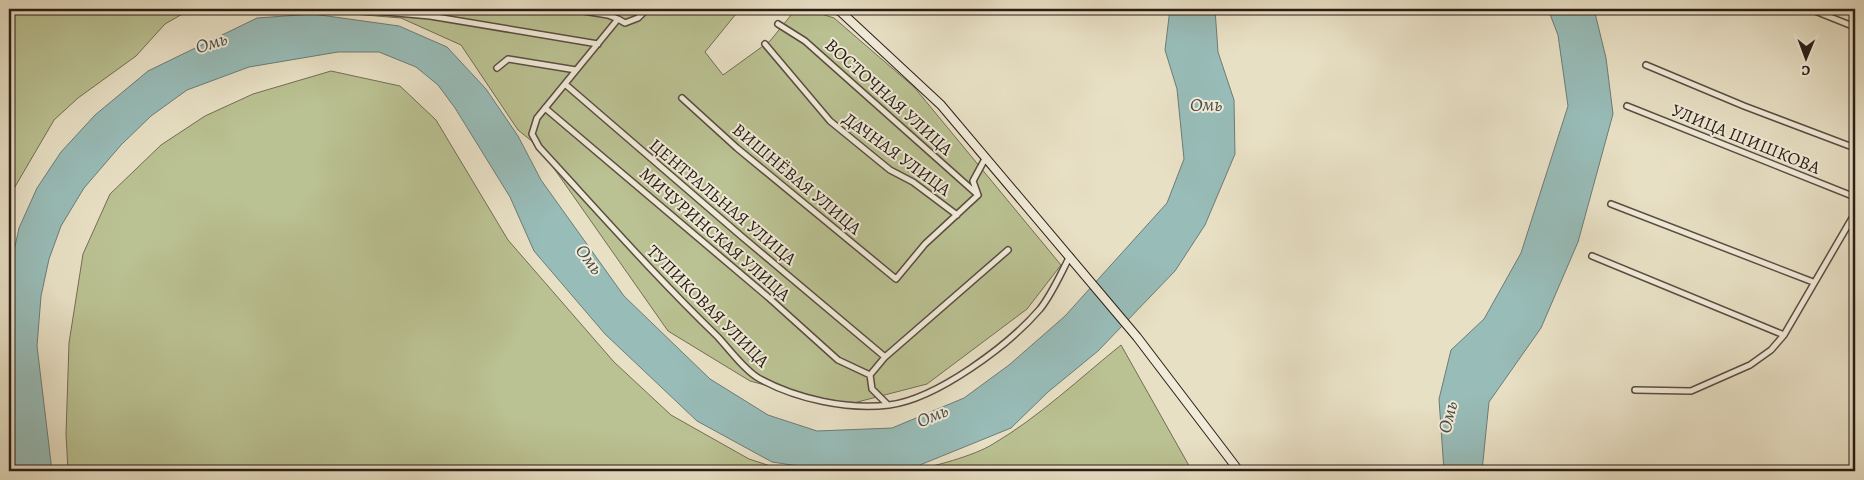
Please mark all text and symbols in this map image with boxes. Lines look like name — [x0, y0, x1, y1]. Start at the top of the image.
water label: Омь — [192, 26, 231, 60]
north arrow — [1782, 32, 1832, 82]
street label: ВОСТОЧНАЯ УЛИЦА — [820, 33, 958, 161]
text: С — [1801, 61, 1810, 80]
water label: Омь — [1190, 92, 1222, 118]
street label: УЛИЦА ШИШКОВА — [1668, 98, 1824, 180]
street label: ДАЧНАЯ УЛИЦА — [838, 107, 956, 202]
street label: ВИШНЁВАЯ УЛИЦА — [727, 118, 867, 241]
street label: ЦЕНТРАЛЬНАЯ УЛИЦА — [644, 133, 802, 271]
street label: МИЧУРИНСКАЯ УЛИЦА — [634, 162, 796, 307]
water label: Омь — [569, 239, 609, 280]
street label: ТУПИКОВАЯ УЛИЦА — [641, 239, 775, 373]
water label: Омь — [912, 398, 952, 434]
water label: Омь — [1431, 398, 1464, 436]

